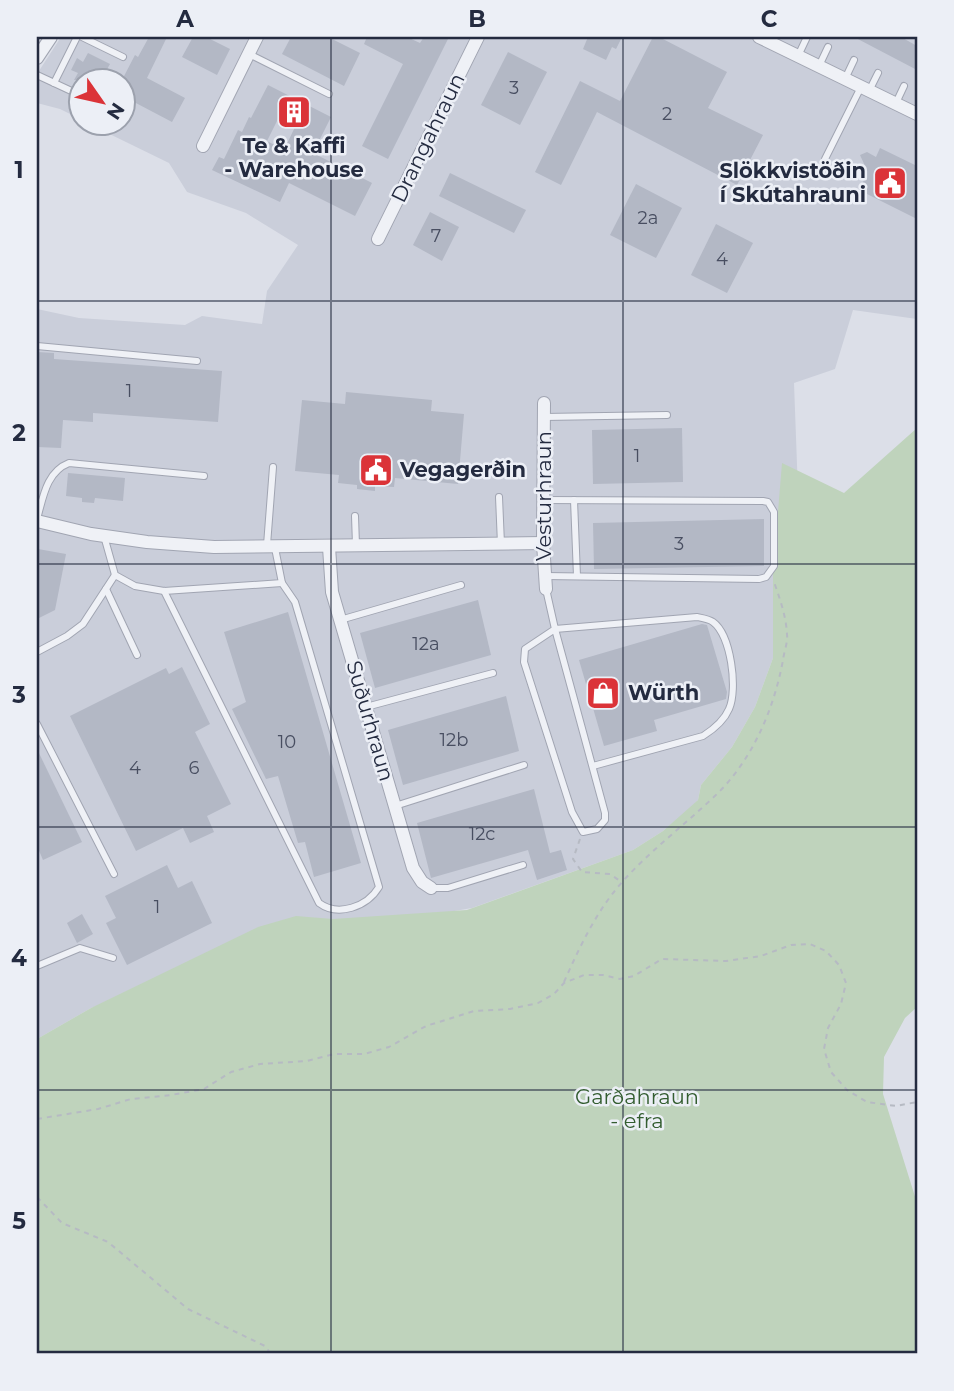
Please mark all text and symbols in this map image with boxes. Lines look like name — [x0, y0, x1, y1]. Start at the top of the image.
text: A — [175, 5, 194, 33]
text: B — [468, 5, 486, 33]
text: C — [761, 5, 778, 33]
north arrow — [66, 66, 136, 136]
street label: Drangahraun — [385, 69, 470, 207]
house number: 3 — [509, 77, 519, 99]
building icon: Te & Kaffi - Warehouse — [275, 93, 313, 131]
text: N — [102, 98, 130, 124]
house number: 2 — [662, 103, 672, 125]
place label: Te & Kaffi - Warehouse — [224, 133, 364, 182]
text: 1 — [14, 156, 24, 184]
place label: Slökkvistöðin í Skútahrauni — [719, 158, 866, 207]
public building icon: Slökkvistöðin í Skútahrauni — [871, 164, 909, 202]
house number: 2a — [638, 207, 658, 229]
house number: 7 — [431, 225, 441, 247]
house number: 4 — [716, 248, 728, 270]
house number: 1 — [126, 380, 132, 402]
text: 2 — [12, 419, 26, 447]
street label: Vesturhraun — [531, 431, 556, 561]
house number: 1 — [634, 445, 640, 467]
public building icon: Vegagerðin — [357, 451, 395, 489]
place label: Vegagerðin — [399, 457, 526, 482]
house number: 3 — [674, 533, 684, 555]
house number: 12a — [412, 633, 440, 655]
street label: Suðurhraun — [341, 658, 400, 784]
shop icon: Würth — [584, 674, 622, 712]
place label: Würth — [628, 680, 699, 705]
text: 3 — [11, 681, 26, 709]
house number: 12b — [440, 729, 468, 751]
house number: 10 — [278, 731, 296, 753]
house number: 4 — [129, 757, 141, 779]
house number: 6 — [189, 757, 200, 779]
house number: 12c — [469, 823, 495, 845]
house number: 1 — [154, 896, 160, 918]
text: 4 — [11, 944, 27, 972]
park label: Garðahraun - efra — [575, 1084, 699, 1133]
text: 5 — [12, 1207, 26, 1235]

